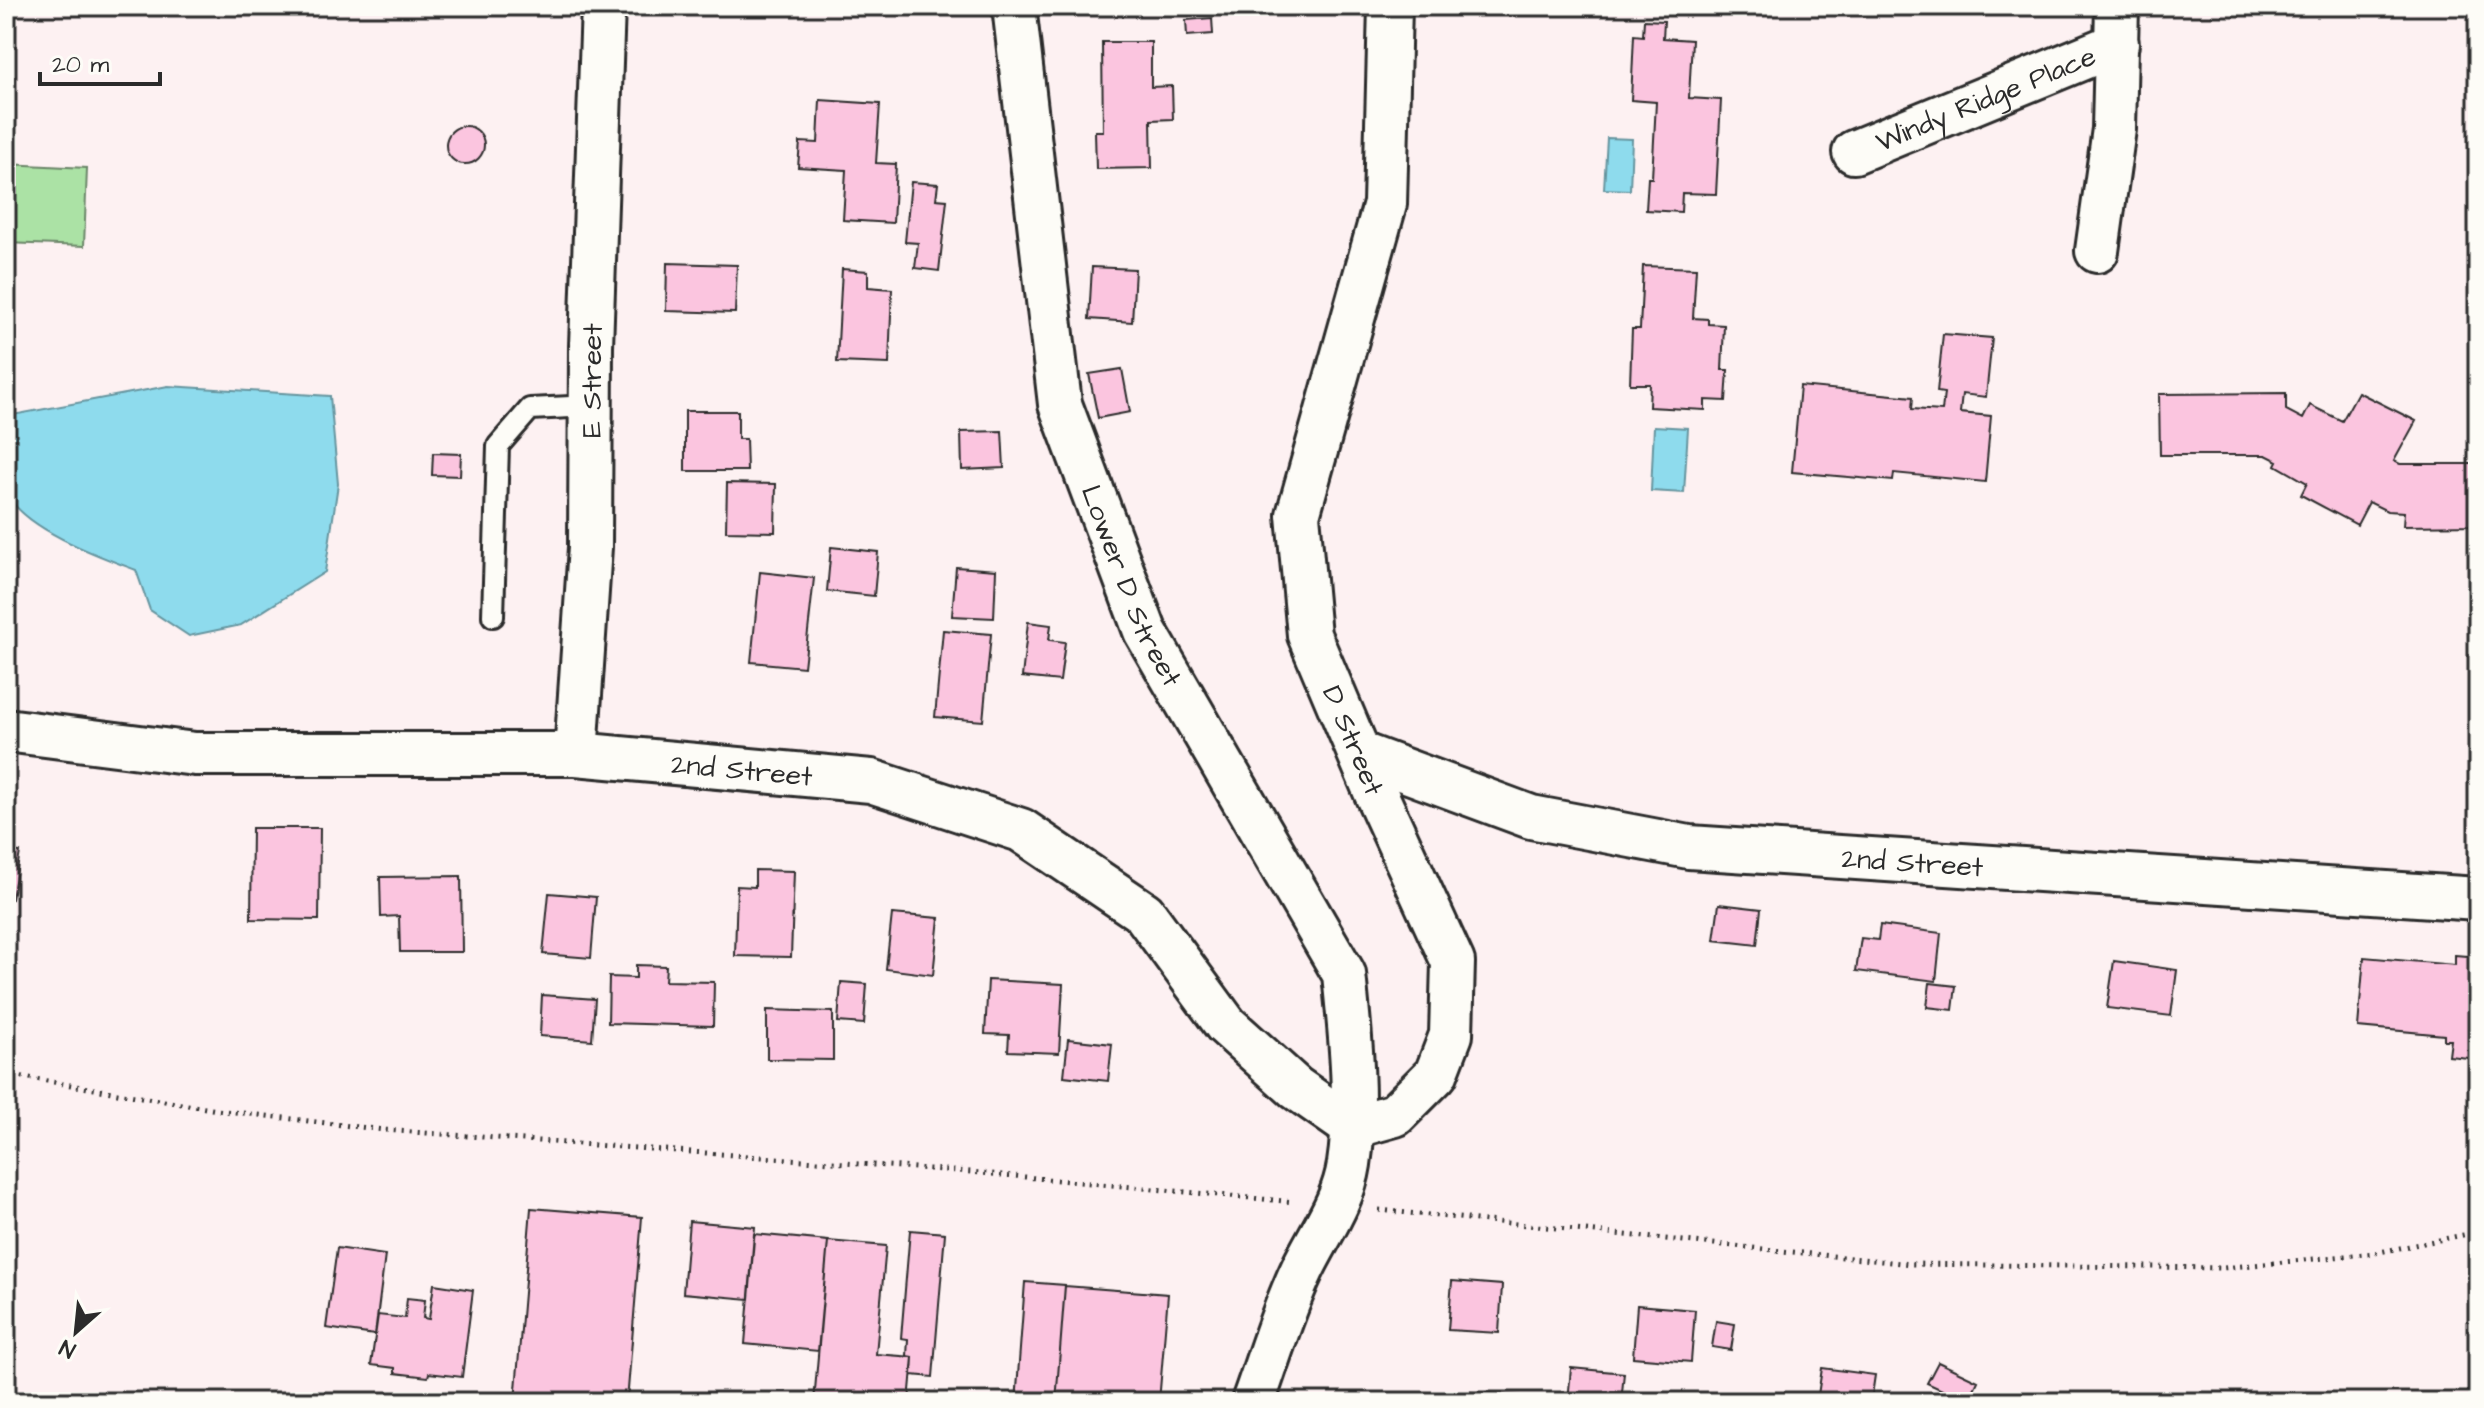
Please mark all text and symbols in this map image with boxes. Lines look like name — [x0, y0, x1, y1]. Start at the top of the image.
scale bar — [40, 36, 160, 86]
street label: Windy Ridge Place — [1870, 37, 2102, 162]
text: 20 m — [52, 48, 109, 82]
street label: E Street — [573, 322, 613, 438]
street label: Lower D Street — [1071, 480, 1191, 695]
street label: D Street — [1312, 680, 1393, 802]
street label: 2nd Street — [669, 745, 815, 797]
street label: 2nd Street — [1840, 839, 1985, 887]
north arrow — [36, 1292, 116, 1372]
text: N — [54, 1331, 81, 1365]

